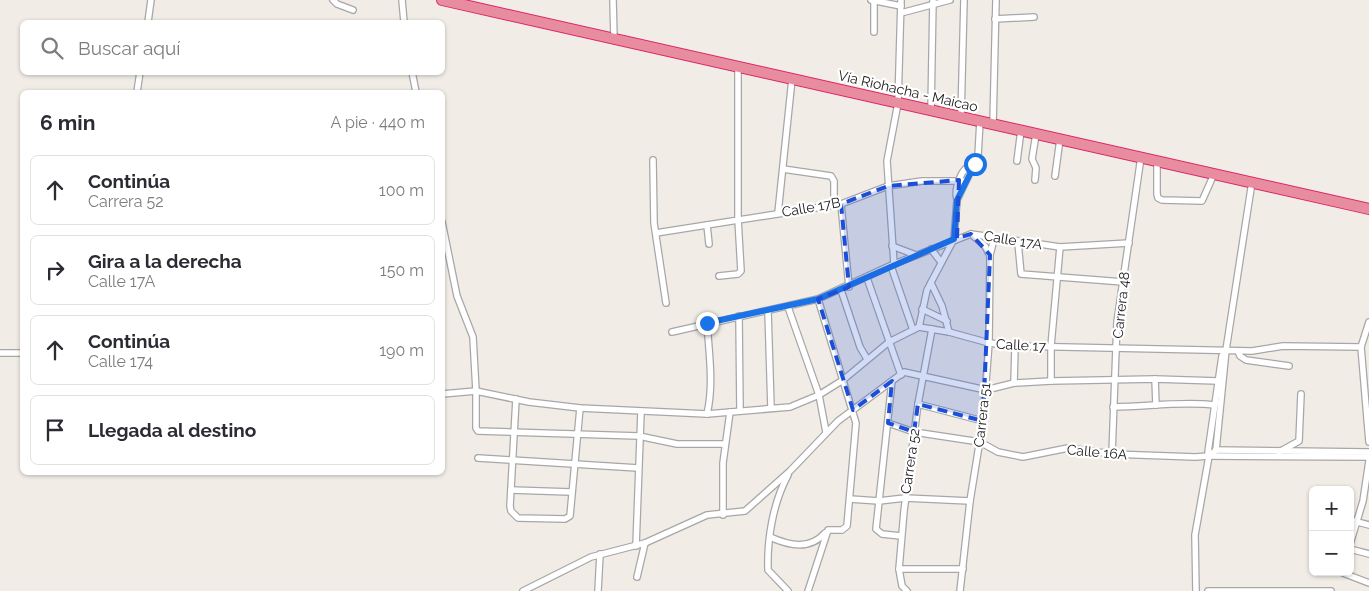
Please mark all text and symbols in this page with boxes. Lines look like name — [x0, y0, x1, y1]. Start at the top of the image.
search box — [20, 20, 445, 75]
icon: search — [38, 34, 66, 62]
text: Buscar aquí — [78, 37, 180, 59]
street label: Vía Riohacha - Maicao — [836, 67, 980, 115]
text: 6 min — [40, 110, 95, 135]
text: A pie · 440 m — [331, 113, 425, 132]
route start — [964, 153, 987, 176]
text: Continúa — [88, 170, 170, 192]
icon: ahead — [41, 176, 69, 204]
text: 100 m — [379, 181, 424, 200]
text: Carrera 52 — [88, 192, 164, 211]
street label: Calle 17B — [780, 194, 842, 220]
street label: Calle 17A — [983, 227, 1044, 253]
text: Gira a la derecha — [88, 250, 242, 272]
icon: right — [41, 256, 69, 284]
text: 150 m — [380, 261, 424, 280]
street label: Carrera 48 — [1110, 271, 1132, 339]
text: Calle 17A — [88, 272, 155, 291]
route end — [696, 312, 719, 335]
text: Continúa — [88, 330, 170, 352]
icon: ahead — [41, 336, 69, 364]
street label: Calle 17 — [996, 336, 1047, 354]
text: 190 m — [379, 341, 424, 360]
text: Calle 174 — [88, 352, 153, 371]
street label: Carrera 51 — [971, 382, 993, 448]
icon: arrive — [41, 416, 69, 444]
text: Llegada al destino — [88, 419, 256, 441]
street label: Carrera 52 — [897, 427, 923, 495]
street label: Calle 16A — [1066, 441, 1128, 463]
map controls — [1309, 486, 1354, 576]
button: + — [1309, 486, 1354, 531]
button: − — [1309, 531, 1354, 576]

